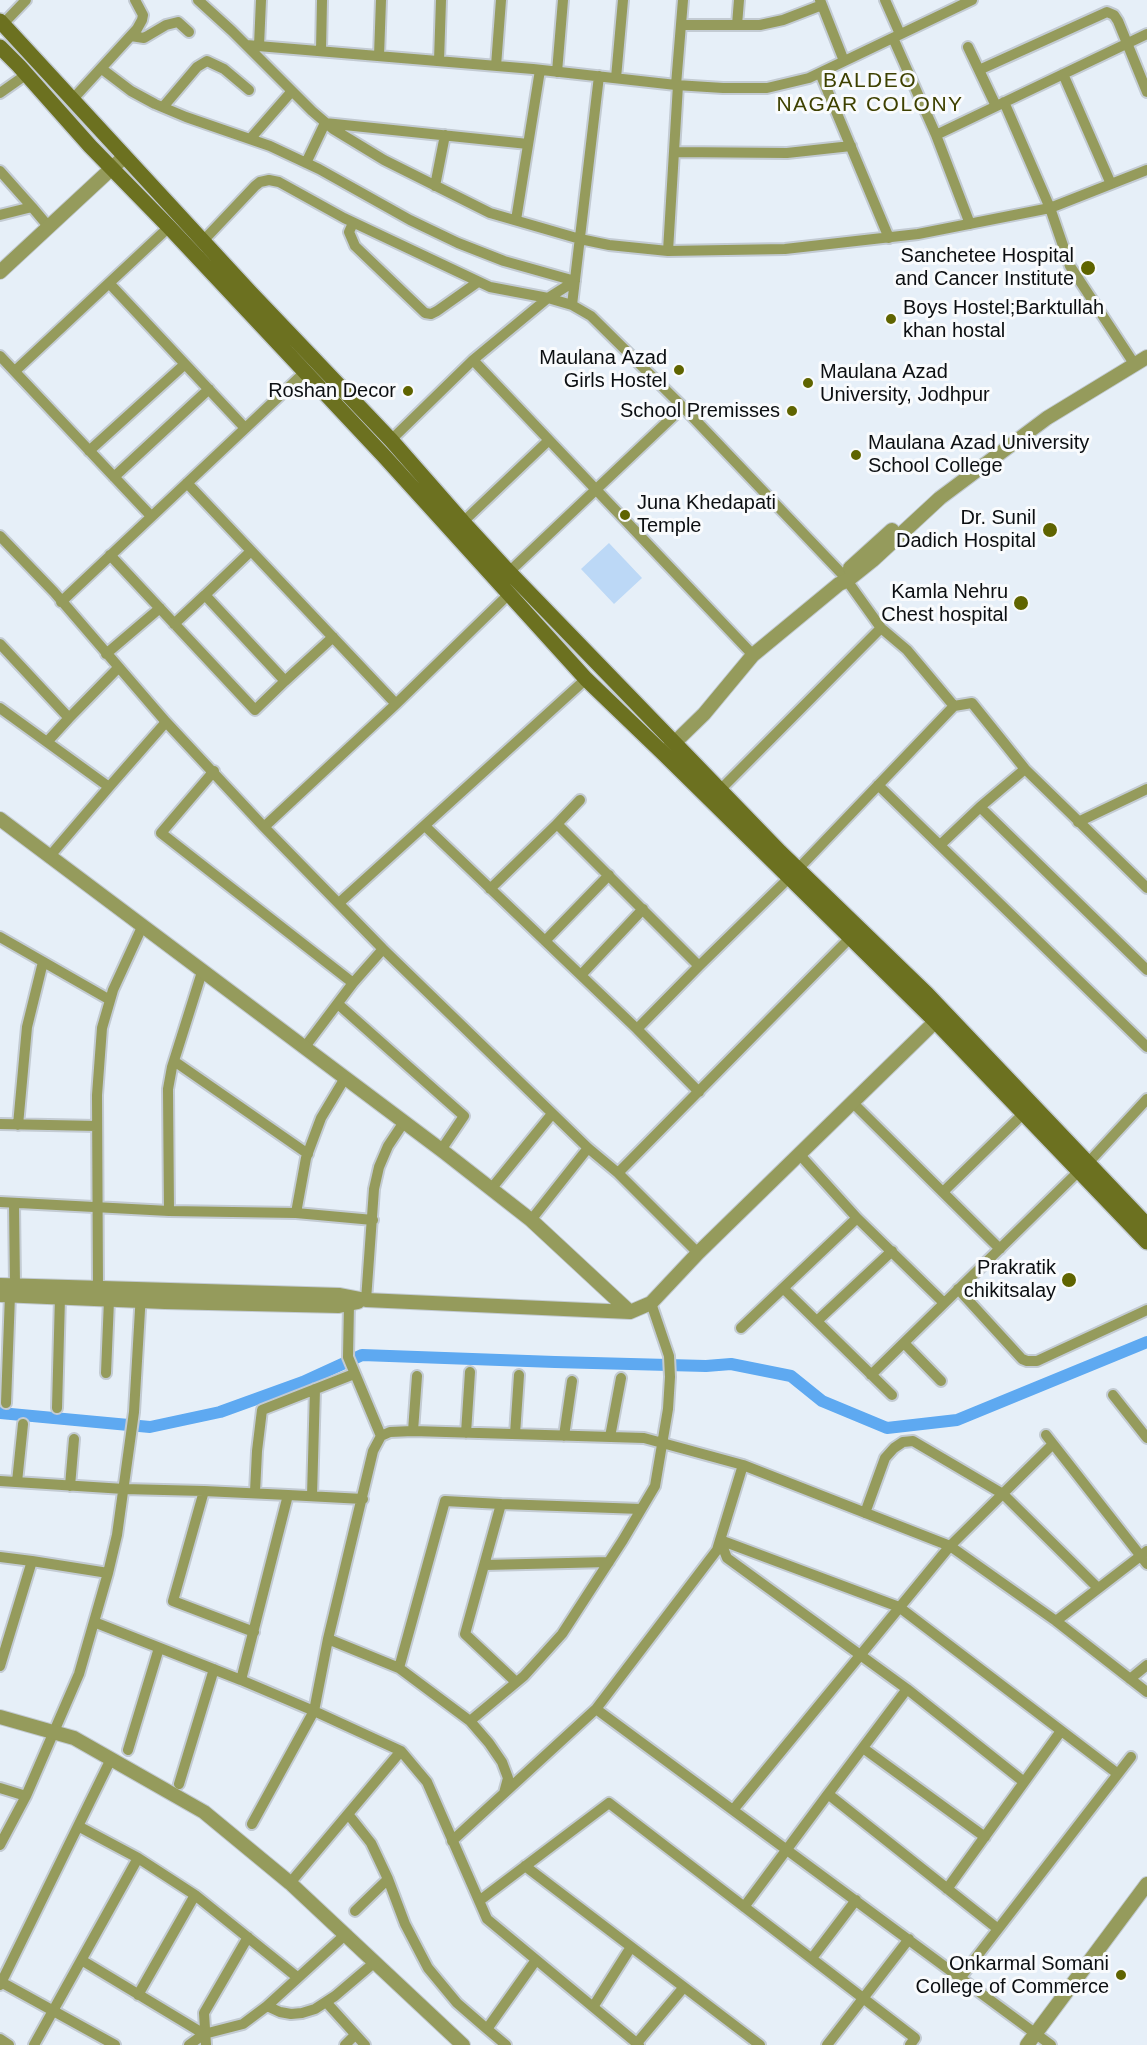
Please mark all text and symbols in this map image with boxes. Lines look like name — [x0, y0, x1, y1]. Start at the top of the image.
district label: BALDEO NAGAR COLONY — [776, 68, 964, 118]
place label: Sanchetee Hospital and Cancer Institute — [895, 244, 1074, 291]
marker: Sanchetee Hospital and Cancer Institute — [1079, 259, 1097, 277]
place label: Boys Hostel;Barktullah khan hostal — [903, 296, 1104, 343]
marker: Boys Hostel;Barktullah khan hostal — [884, 312, 898, 326]
place label: Maulana Azad Girls Hostel — [539, 346, 667, 393]
place label: Maulana Azad University, Jodhpur — [820, 360, 990, 407]
marker: Maulana Azad Girls Hostel — [672, 363, 686, 377]
marker: Maulana Azad University, Jodhpur — [801, 376, 815, 390]
place label: Roshan Decor — [268, 379, 396, 403]
marker: Roshan Decor — [401, 384, 415, 398]
place label: School Premisses — [620, 399, 780, 423]
marker: School Premisses — [785, 404, 799, 418]
place label: Maulana Azad University School College — [868, 431, 1089, 478]
marker: Maulana Azad University School College — [849, 448, 863, 462]
place label: Juna Khedapati Temple — [637, 491, 776, 538]
place label: Dr. Sunil Dadich Hospital — [896, 506, 1036, 553]
marker: Juna Khedapati Temple — [618, 508, 632, 522]
marker: Dr. Sunil Dadich Hospital — [1041, 521, 1059, 539]
place label: Kamla Nehru Chest hospital — [881, 580, 1008, 627]
marker: Kamla Nehru Chest hospital — [1012, 594, 1030, 612]
place label: Prakratik chikitsalay — [964, 1256, 1056, 1303]
marker: Prakratik chikitsalay — [1060, 1271, 1078, 1289]
place label: Onkarmal Somani College of Commerce — [916, 1952, 1109, 1999]
marker: Onkarmal Somani College of Commerce — [1114, 1968, 1128, 1982]

